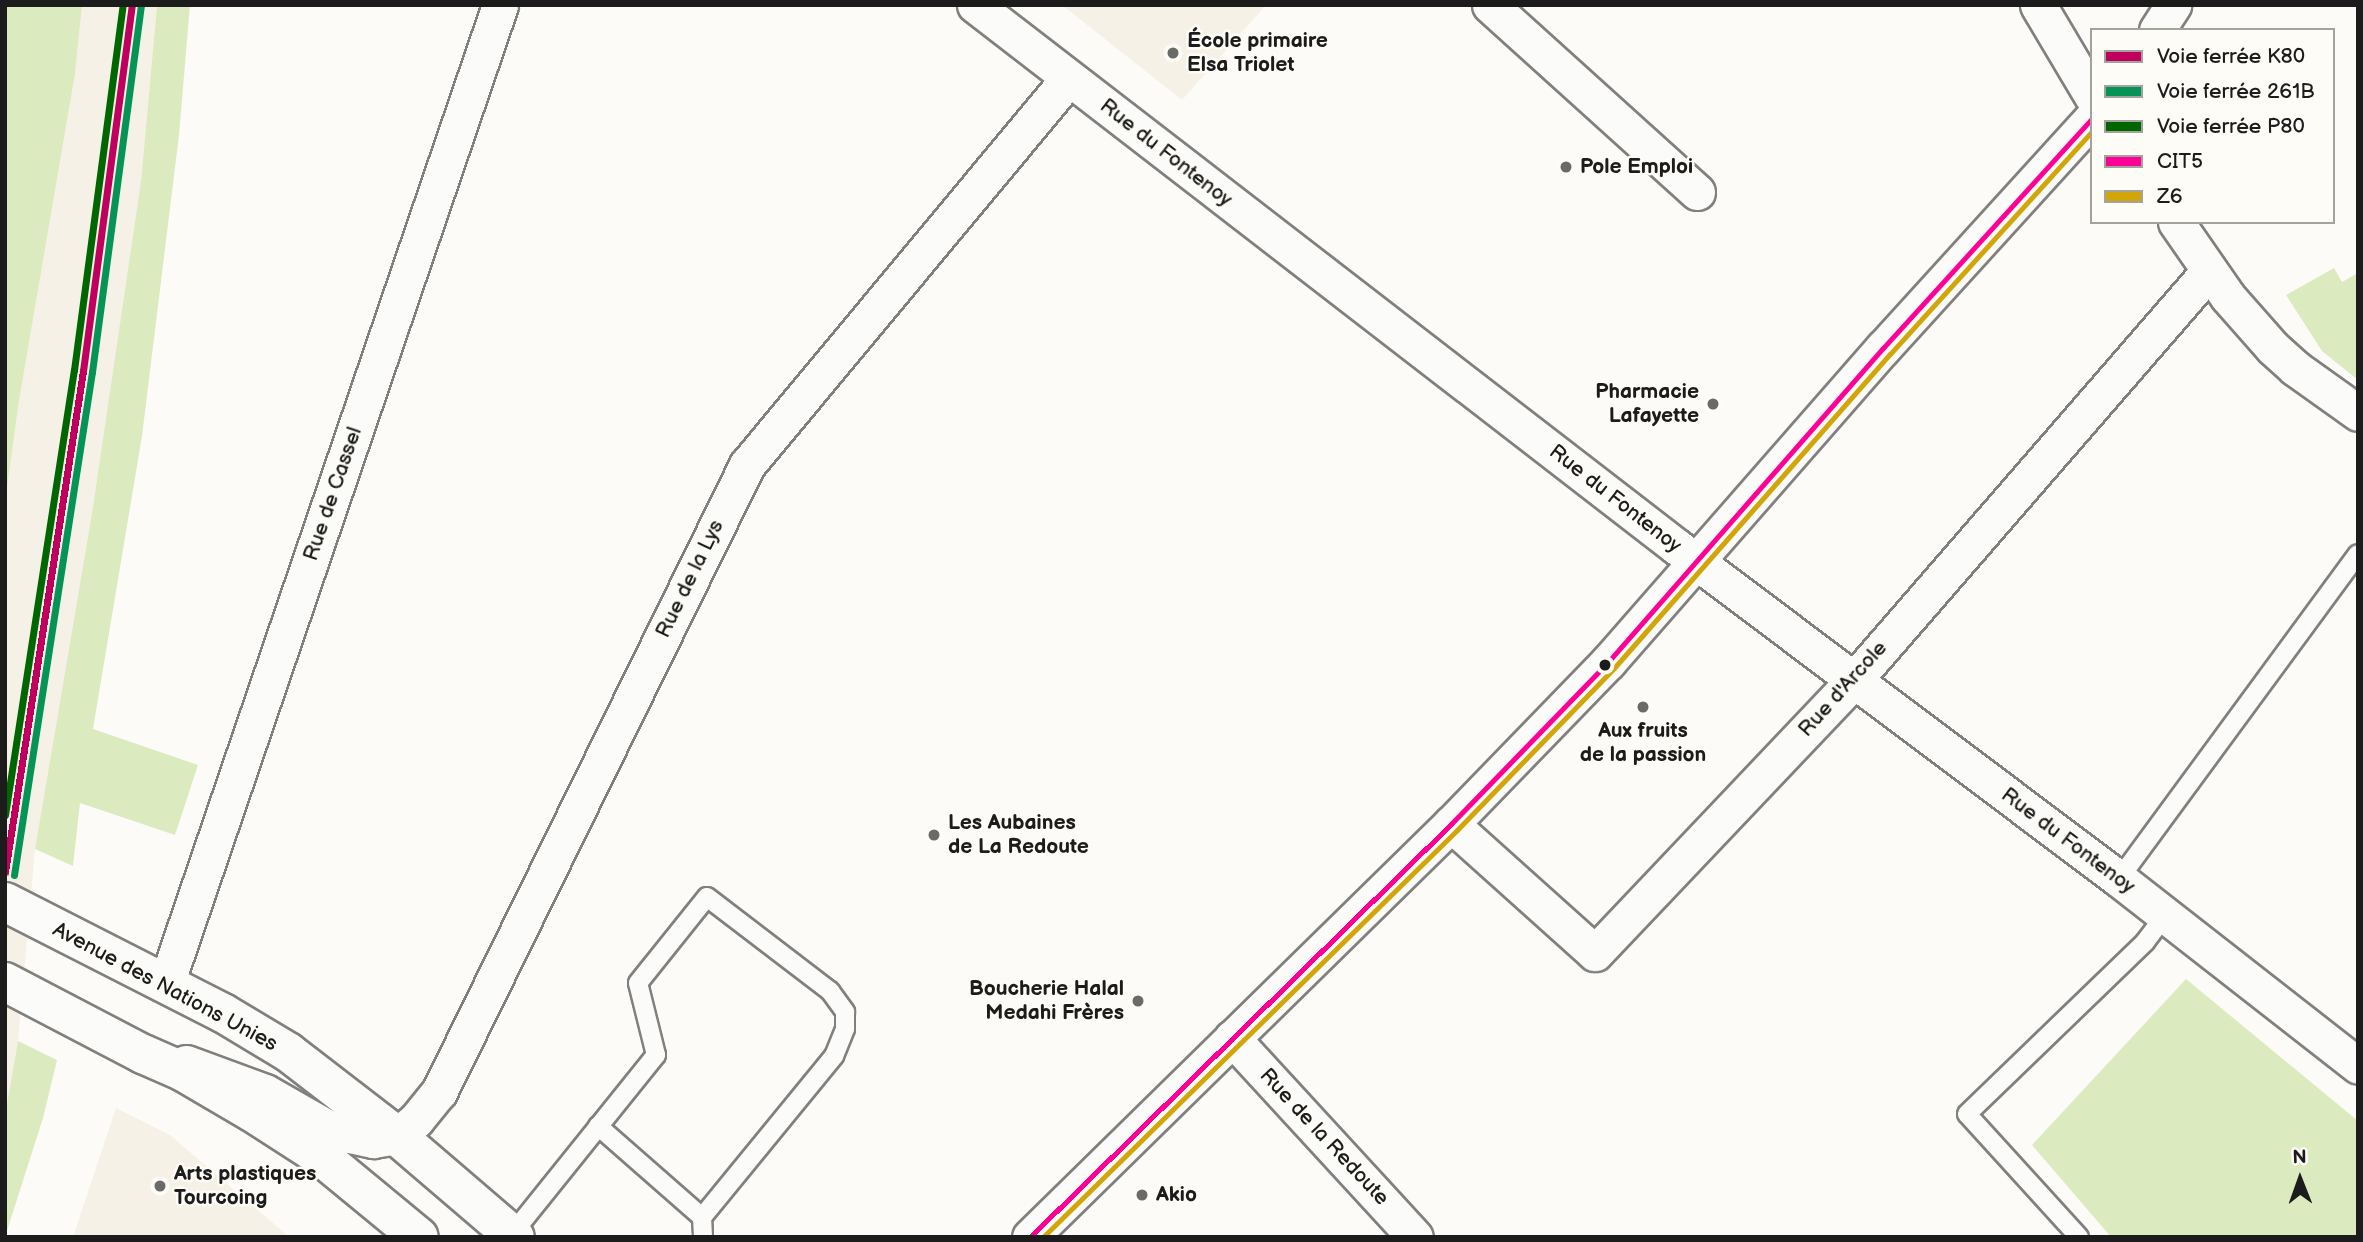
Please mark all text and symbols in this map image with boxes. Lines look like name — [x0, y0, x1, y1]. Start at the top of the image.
place label: École primaire Elsa Triolet — [1187, 28, 1328, 78]
legend — [2090, 28, 2335, 224]
text: Voie ferrée K80 — [2157, 44, 2305, 69]
marker: École primaire Elsa Triolet — [1165, 45, 1181, 61]
text: Voie ferrée 261B — [2157, 79, 2315, 104]
street label: Rue du Fontenoy — [1095, 93, 1237, 213]
text: Voie ferrée P80 — [2157, 114, 2305, 139]
text: CIT5 — [2157, 149, 2203, 174]
place label: Pole Emploi — [1580, 154, 1693, 180]
marker: Pole Emploi — [1558, 159, 1574, 175]
text: Z6 — [2157, 184, 2183, 209]
place label: Pharmacie Lafayette — [1595, 379, 1699, 429]
marker: Pharmacie Lafayette — [1705, 396, 1721, 412]
street label: Rue de Cassel — [298, 424, 368, 564]
street label: Rue du Fontenoy — [1544, 439, 1686, 559]
street label: Rue de la Lys — [651, 516, 729, 642]
street label: Rue d'Arcole — [1793, 636, 1893, 742]
unlabelled marker — [1598, 658, 1612, 672]
marker: Aux fruits de la passion — [1635, 699, 1651, 715]
place label: Aux fruits de la passion — [1580, 718, 1706, 768]
street label: Rue du Fontenoy — [1996, 782, 2140, 900]
place label: Les Aubaines de La Redoute — [948, 810, 1089, 860]
marker: Les Aubaines de La Redoute — [926, 827, 942, 843]
street label: Avenue des Nations Unies — [48, 917, 282, 1057]
place label: Boucherie Halal Medahi Frères — [969, 976, 1124, 1026]
marker: Boucherie Halal Medahi Frères — [1130, 993, 1146, 1009]
street label: Rue de la Redoute — [1254, 1063, 1394, 1211]
north arrow — [2265, 1144, 2335, 1214]
text: N — [2292, 1146, 2307, 1169]
place label: Arts plastiques Tourcoing — [174, 1161, 316, 1211]
marker: Arts plastiques Tourcoing — [152, 1178, 168, 1194]
place label: Akio — [1156, 1182, 1197, 1208]
marker: Akio — [1134, 1187, 1150, 1203]

